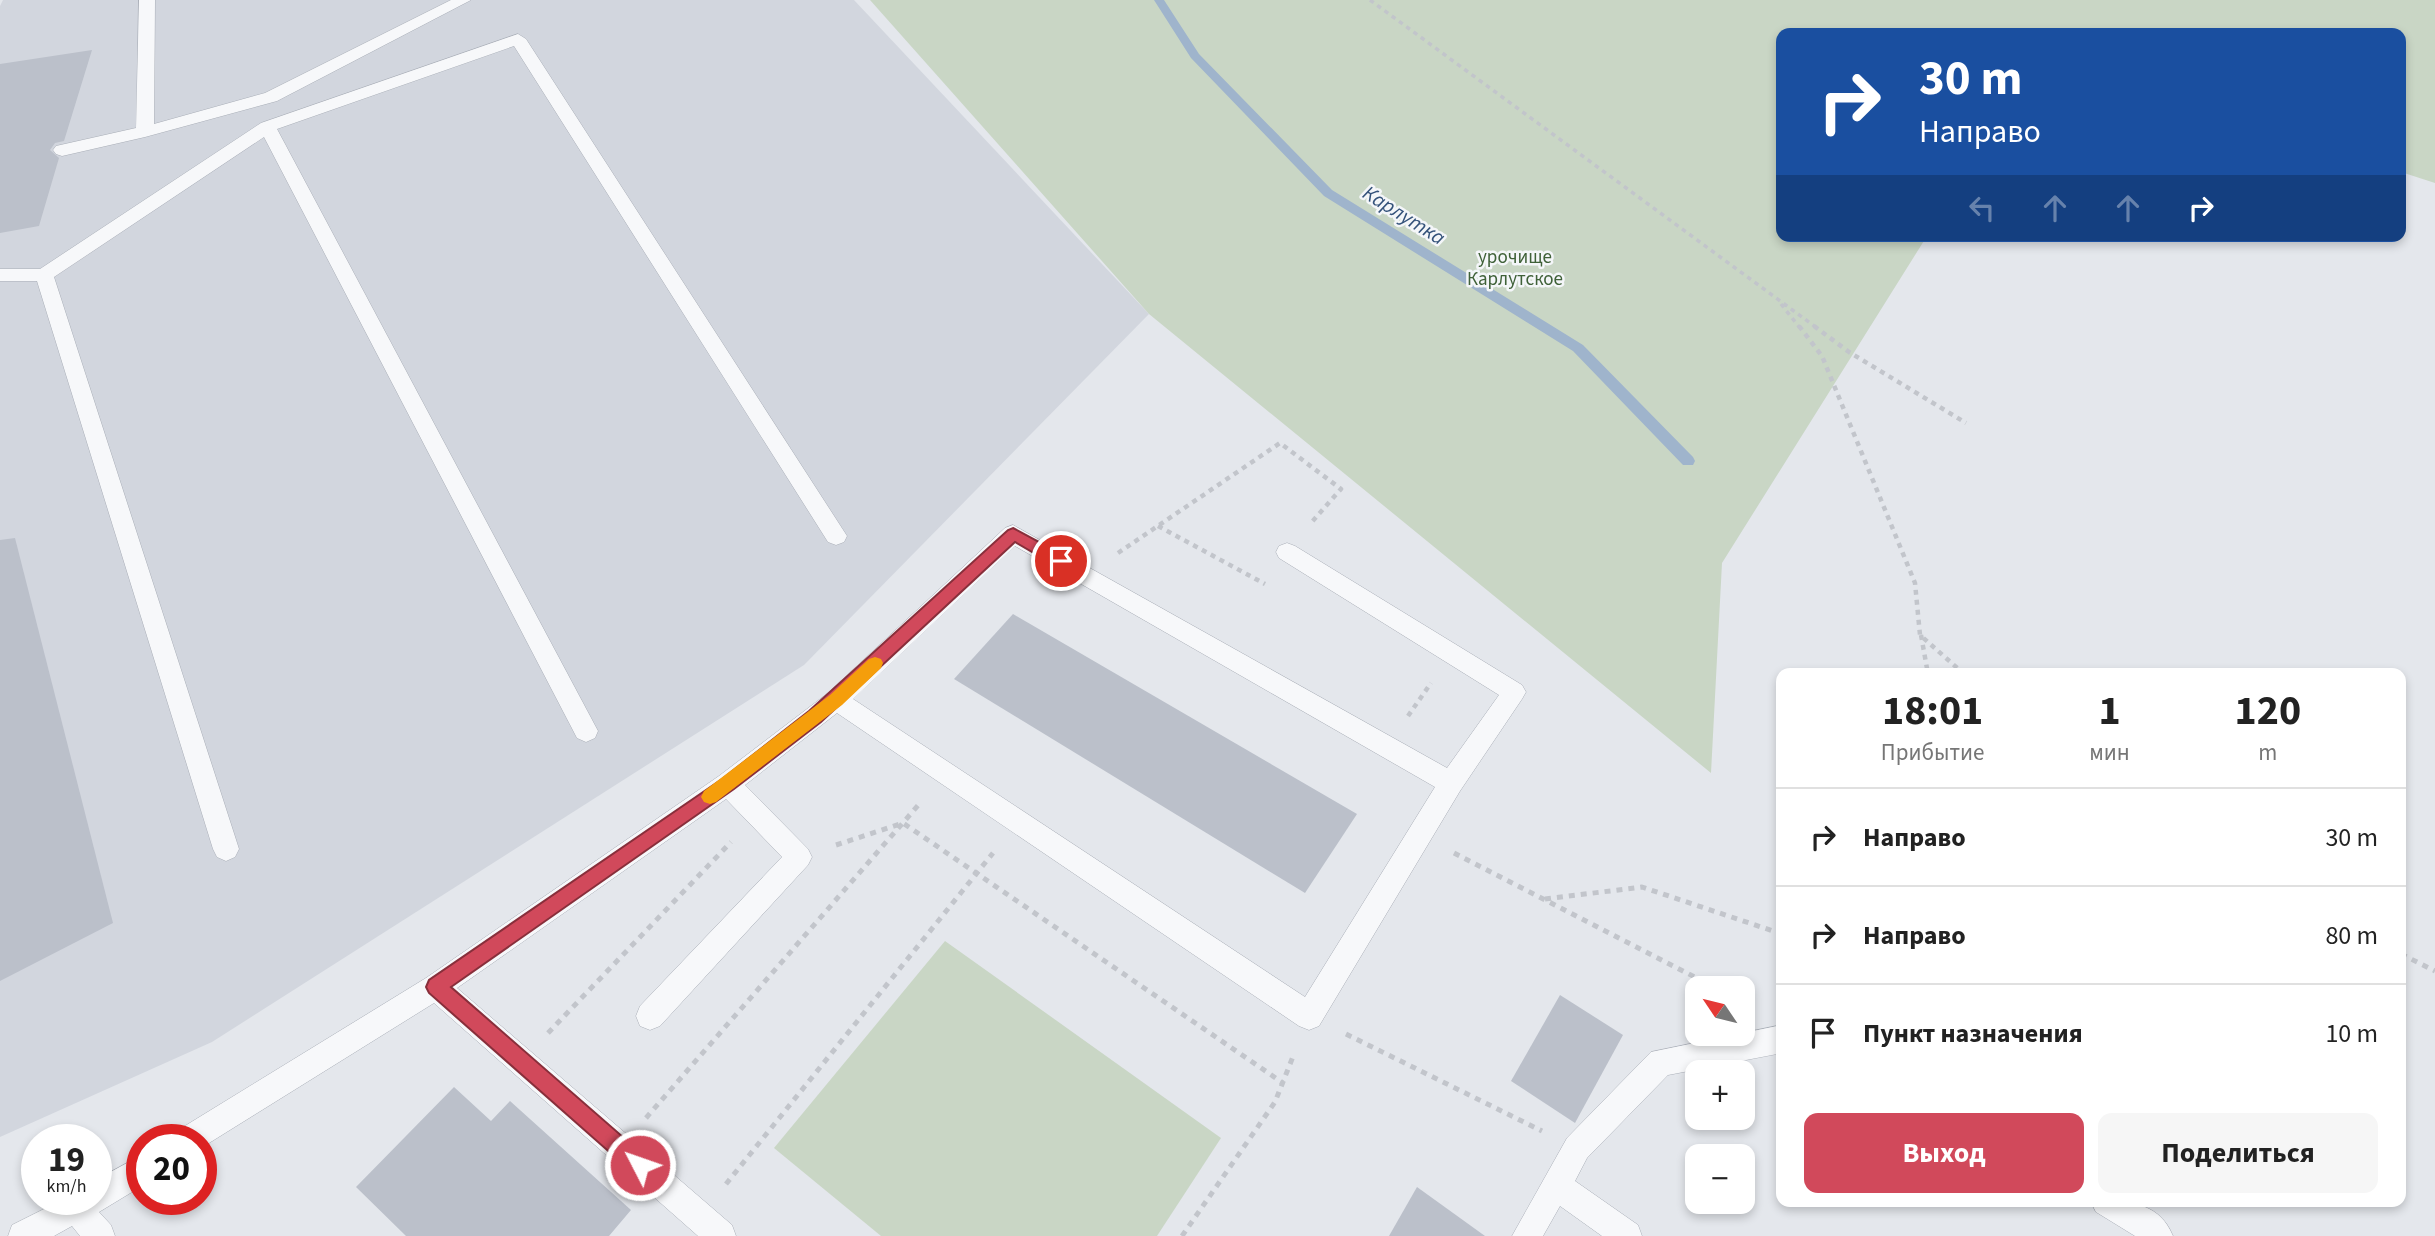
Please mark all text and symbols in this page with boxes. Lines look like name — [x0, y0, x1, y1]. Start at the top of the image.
text: 30 m — [1919, 44, 2023, 114]
icon: right — [1804, 56, 1895, 147]
text: Направо — [1919, 109, 2041, 155]
water label: Карлутка — [1357, 178, 1451, 252]
icon: left — [1963, 189, 2001, 227]
icon: ahead — [2036, 189, 2074, 227]
icon: ahead — [2109, 189, 2147, 227]
icon: right — [2182, 189, 2220, 227]
park label: урочище Карлутское — [1467, 244, 1563, 293]
pin — [1031, 531, 1091, 591]
icon: arrive — [1042, 542, 1080, 580]
text: 18:01 — [1882, 681, 1983, 741]
text: 1 — [2098, 681, 2121, 741]
text: 120 — [2235, 681, 2301, 741]
text: Прибытие — [1881, 736, 1984, 769]
text: мин — [2089, 736, 2130, 769]
text: m — [2258, 736, 2277, 769]
icon: right — [1804, 818, 1842, 856]
text: Направо — [1863, 819, 1966, 856]
text: 30 m — [2325, 819, 2378, 856]
icon: right — [1804, 916, 1842, 954]
text: Направо — [1863, 917, 1966, 954]
text: 80 m — [2325, 917, 2378, 954]
north arrow — [1685, 976, 1755, 1046]
map controls — [1685, 976, 1755, 1214]
icon: arrive — [1804, 1014, 1842, 1052]
text: Пункт назначения — [1863, 1015, 2083, 1052]
text: 10 m — [2325, 1015, 2378, 1052]
button: + — [1685, 1060, 1755, 1130]
button: Выход — [1804, 1113, 2084, 1193]
button: Поделиться — [2098, 1113, 2378, 1193]
speed limit sign: 20 — [126, 1124, 217, 1215]
position arrow — [603, 1128, 677, 1202]
text: 19 — [48, 1135, 85, 1185]
button: − — [1685, 1144, 1755, 1214]
text: km/h — [47, 1174, 86, 1199]

